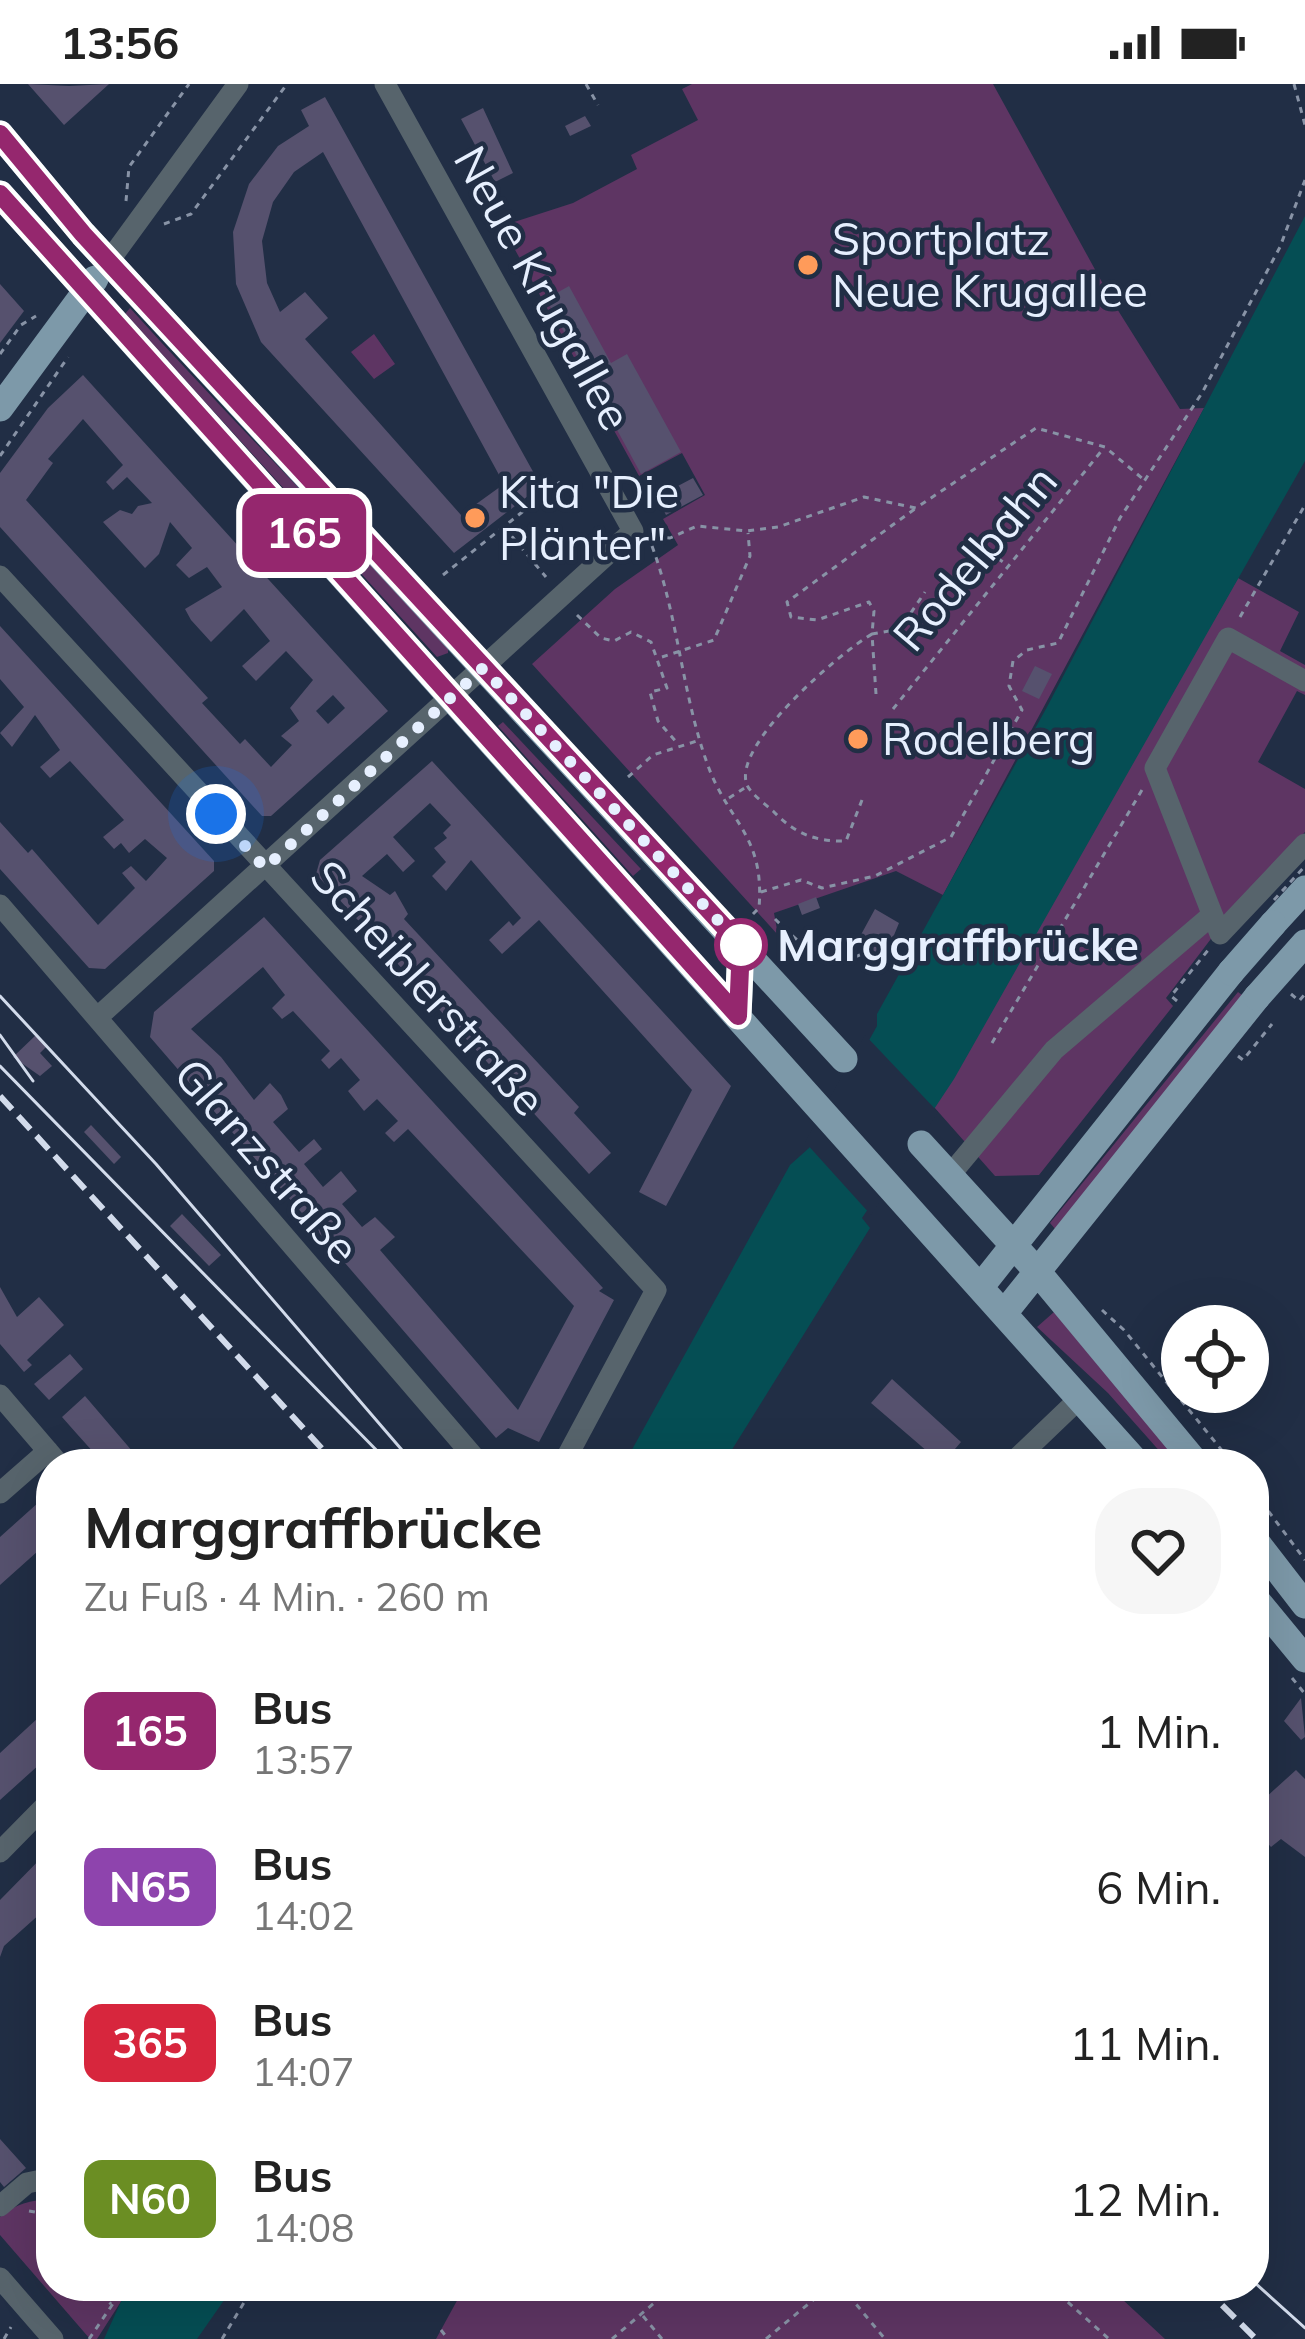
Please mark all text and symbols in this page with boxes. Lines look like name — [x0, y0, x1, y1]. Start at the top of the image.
text: 13:56 — [60, 14, 179, 70]
street label: Neue Krugallee — [443, 136, 645, 439]
place label: Sportplatz Neue Krugallee — [832, 210, 1148, 318]
marker: Sportplatz Neue Krugallee — [795, 252, 821, 278]
street label: Rodelbahn — [880, 453, 1068, 662]
place label: Kita "Die Plänter" — [499, 463, 679, 571]
line badge: 165 — [235, 494, 373, 572]
marker: Kita "Die Plänter" — [462, 505, 488, 531]
text: 165 — [266, 506, 342, 559]
place label: Rodelberg — [882, 710, 1095, 766]
marker: Rodelberg — [845, 726, 871, 752]
your location — [186, 784, 246, 844]
street label: Scheiblerstraße — [299, 848, 558, 1127]
place label: Marggraffbrücke — [777, 916, 1139, 972]
marker: Marggraffbrücke — [716, 920, 766, 970]
street label: Glanzstraße — [163, 1046, 372, 1275]
map controls — [1161, 1305, 1269, 1413]
button: locate — [1161, 1305, 1269, 1413]
button: heart — [1095, 1488, 1221, 1614]
text: Marggraffbrücke — [84, 1491, 542, 1562]
text: Zu Fuß · 4 Min. · 260 m — [84, 1572, 490, 1621]
text: Bus — [252, 1679, 332, 1735]
text: 1 Min. — [1096, 1703, 1221, 1759]
text: 165 — [112, 1704, 188, 1757]
text: 13:57 — [252, 1735, 355, 1784]
text: Bus — [252, 1835, 332, 1891]
text: 6 Min. — [1096, 1859, 1221, 1915]
text: N65 — [109, 1860, 191, 1913]
text: 14:02 — [252, 1891, 355, 1940]
text: Bus — [252, 1991, 332, 2047]
text: 11 Min. — [1069, 2015, 1221, 2071]
text: 365 — [112, 2016, 188, 2069]
text: 14:07 — [252, 2047, 355, 2096]
text: Bus — [252, 2147, 332, 2203]
text: 12 Min. — [1069, 2171, 1221, 2227]
text: N60 — [109, 2172, 191, 2225]
text: 14:08 — [252, 2203, 355, 2252]

